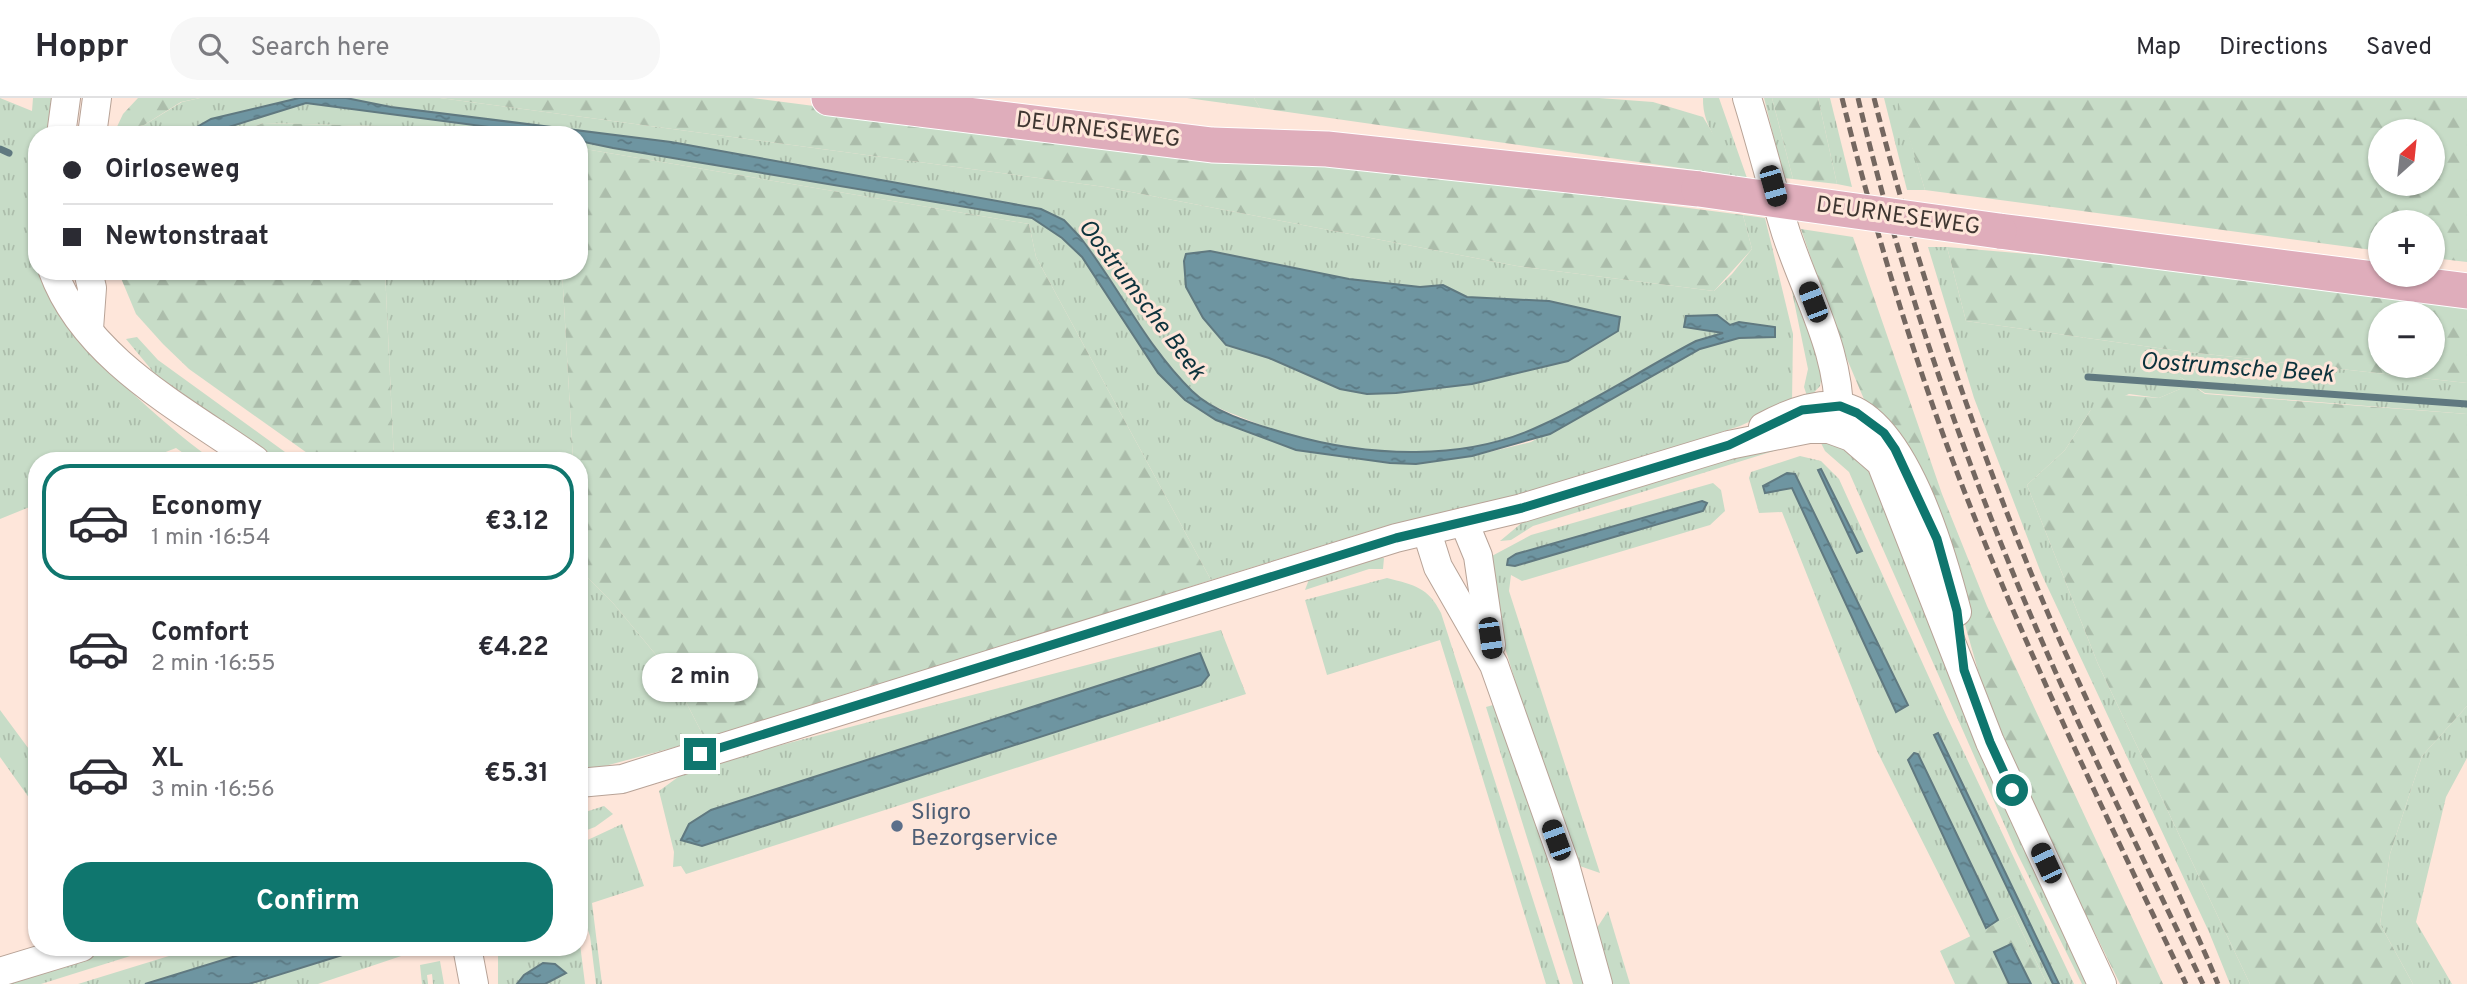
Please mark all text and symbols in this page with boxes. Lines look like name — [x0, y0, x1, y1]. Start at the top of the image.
search box — [170, 17, 660, 80]
text: Hoppr — [35, 27, 128, 69]
icon: search — [194, 29, 232, 67]
text: Search here — [250, 32, 389, 65]
text: Map — [2136, 33, 2181, 63]
text: Directions — [2219, 33, 2328, 63]
text: Saved — [2366, 33, 2432, 63]
street label: DEURNESEWEG — [1014, 107, 1182, 155]
north arrow — [2368, 119, 2445, 196]
map controls — [2368, 119, 2445, 378]
text: Oirloseweg — [105, 154, 240, 187]
car — [1758, 163, 1789, 209]
street label: DEURNESEWEG — [1814, 191, 1982, 243]
button: + — [2368, 210, 2445, 287]
water label: Oostrumsche Beek — [1071, 214, 1212, 387]
text: Newtonstraat — [105, 221, 269, 254]
car — [1796, 279, 1831, 325]
button: − — [2368, 301, 2445, 378]
water label: Oostrumsche Beek — [2139, 347, 2336, 391]
icon: car — [67, 491, 130, 554]
text: Economy — [151, 491, 262, 524]
text: €3.12 — [485, 506, 549, 539]
text: 1 min · 16:54 — [151, 524, 271, 553]
car — [1477, 616, 1504, 660]
icon: car — [67, 617, 130, 680]
text: Comfort — [151, 617, 249, 650]
text: €4.22 — [478, 632, 549, 665]
text: 2 min · 16:55 — [151, 650, 276, 679]
callout: 2 min — [642, 652, 758, 702]
text: 2 min — [670, 663, 730, 692]
route end — [684, 738, 716, 770]
icon: car — [67, 743, 130, 806]
text: XL — [151, 743, 183, 776]
text: €5.31 — [484, 758, 549, 791]
route start — [1996, 774, 2028, 806]
text: 3 min · 16:56 — [151, 776, 275, 805]
place label: Sligro Bezorgservice — [911, 799, 1058, 854]
car — [1539, 817, 1574, 863]
marker: Sligro Bezorgservice — [889, 818, 905, 834]
car — [2028, 840, 2065, 886]
button: Confirm — [63, 862, 553, 942]

